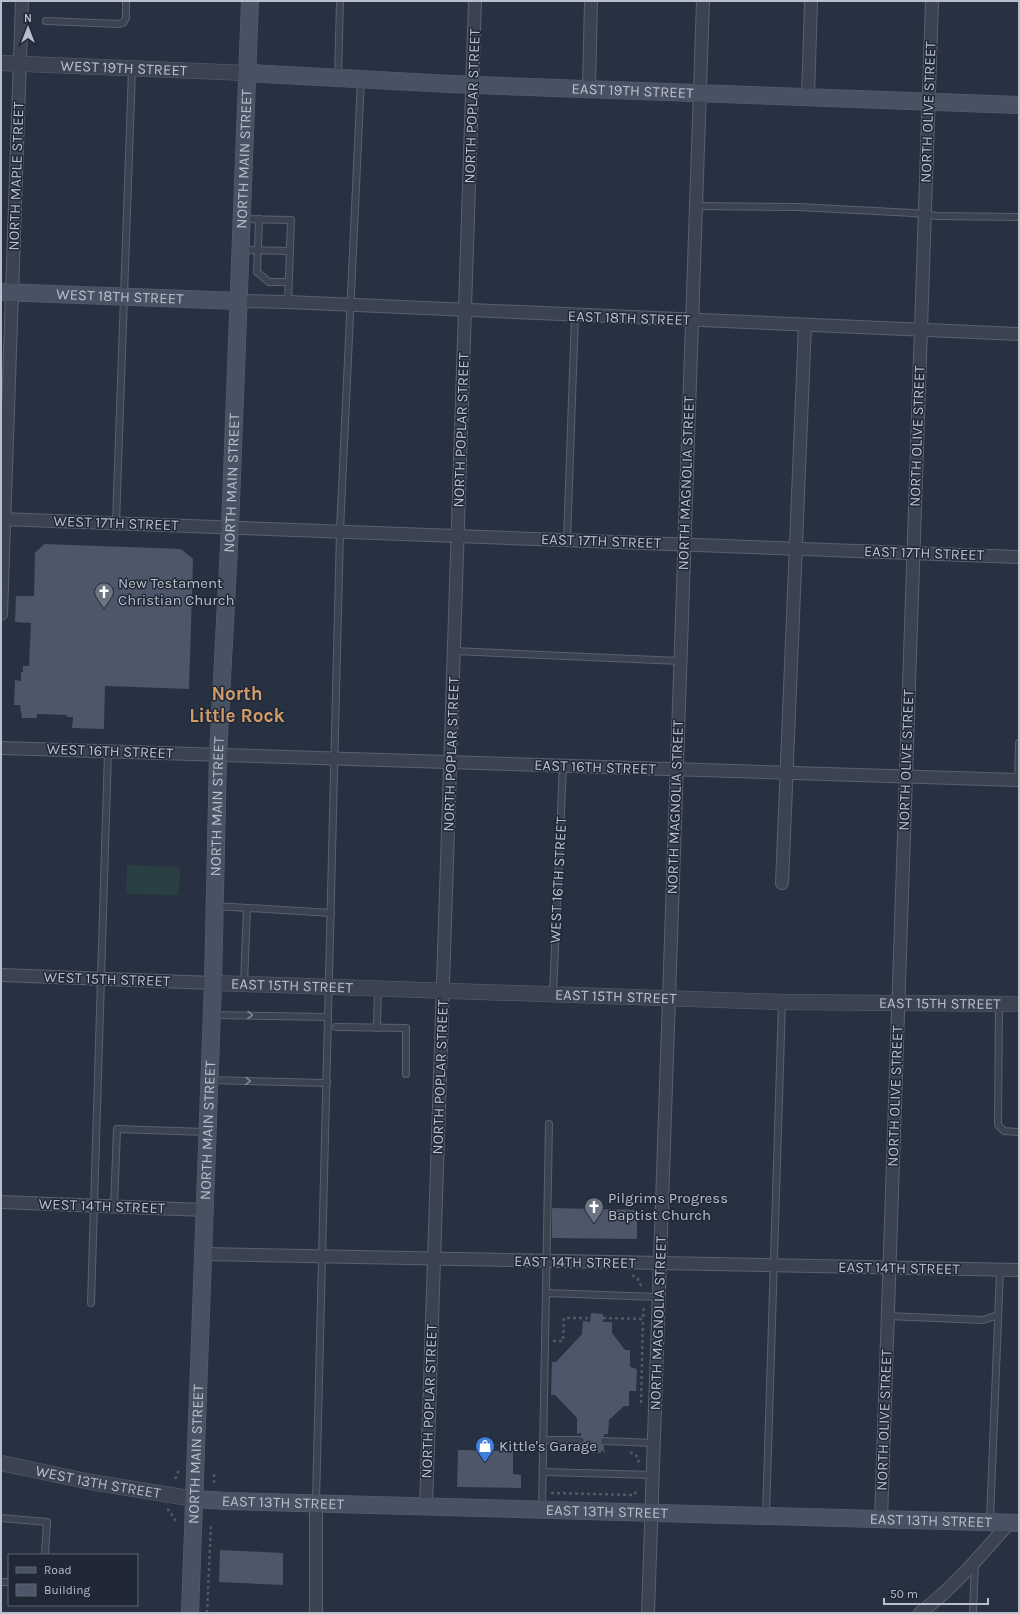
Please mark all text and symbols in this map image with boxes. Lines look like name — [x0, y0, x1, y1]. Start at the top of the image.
north arrow — [8, 8, 48, 48]
text: N — [24, 12, 32, 25]
street label: NORTH POPLAR STREET — [460, 28, 484, 184]
street label: NORTH OLIVE STREET — [917, 40, 939, 183]
street label: WEST 19TH STREET — [60, 56, 188, 80]
street label: EAST 19TH STREET — [571, 79, 694, 102]
street label: NORTH MAIN STREET — [232, 88, 256, 229]
street label: NORTH MAPLE STREET — [4, 101, 28, 251]
street label: WEST 18TH STREET — [56, 285, 184, 308]
street label: EAST 18TH STREET — [567, 307, 691, 329]
street label: NORTH POPLAR STREET — [449, 352, 473, 508]
street label: NORTH OLIVE STREET — [906, 364, 928, 507]
street label: NORTH MAGNOLIA STREET — [674, 395, 698, 571]
street label: NORTH MAIN STREET — [220, 412, 243, 553]
street label: WEST 17TH STREET — [53, 512, 179, 534]
street label: EAST 17TH STREET — [541, 530, 662, 552]
street label: EAST 17TH STREET — [864, 542, 985, 564]
place label: New Testament Christian Church — [118, 574, 235, 609]
church icon: New Testament Christian Church — [93, 581, 115, 609]
street label: NORTH POPLAR STREET — [439, 676, 463, 832]
district label: North Little Rock — [189, 683, 285, 727]
street label: NORTH OLIVE STREET — [895, 688, 917, 831]
street label: NORTH MAGNOLIA STREET — [663, 719, 687, 895]
street label: NORTH MAIN STREET — [206, 736, 228, 877]
street label: WEST 16TH STREET — [46, 740, 174, 762]
street label: EAST 16TH STREET — [534, 756, 657, 778]
street label: WEST 16TH STREET — [546, 816, 570, 944]
street label: WEST 15TH STREET — [43, 968, 171, 990]
street label: EAST 15TH STREET — [231, 975, 354, 997]
street label: EAST 15TH STREET — [555, 985, 677, 1007]
street label: EAST 15TH STREET — [879, 994, 1001, 1013]
street label: NORTH POPLAR STREET — [428, 999, 452, 1155]
one-way arrow — [247, 1011, 253, 1020]
street label: NORTH OLIVE STREET — [884, 1024, 906, 1167]
street label: NORTH MAIN STREET — [196, 1060, 219, 1201]
one-way arrow — [245, 1077, 251, 1085]
place label: Pilgrims Progress Baptist Church — [608, 1189, 728, 1224]
street label: WEST 14TH STREET — [38, 1195, 166, 1217]
church icon: Pilgrims Progress Baptist Church — [583, 1196, 605, 1224]
street label: NORTH MAGNOLIA STREET — [646, 1235, 670, 1411]
street label: EAST 14TH STREET — [514, 1252, 637, 1272]
street label: EAST 14TH STREET — [838, 1258, 961, 1278]
street label: NORTH POPLAR STREET — [417, 1323, 441, 1479]
street label: NORTH OLIVE STREET — [873, 1348, 895, 1491]
street label: NORTH MAIN STREET — [184, 1383, 207, 1524]
shop icon: Kittle's Garage — [474, 1435, 496, 1463]
place label: Kittle's Garage — [499, 1437, 597, 1455]
street label: WEST 13TH STREET — [34, 1462, 163, 1502]
street label: EAST 13TH STREET — [221, 1492, 345, 1513]
street label: EAST 13TH STREET — [545, 1501, 669, 1522]
street label: EAST 13TH STREET — [869, 1510, 993, 1531]
legend — [8, 1554, 138, 1606]
text: Road — [44, 1563, 72, 1577]
scale bar — [884, 1580, 988, 1606]
text: Building — [44, 1583, 91, 1597]
text: 50 m — [890, 1587, 918, 1601]

